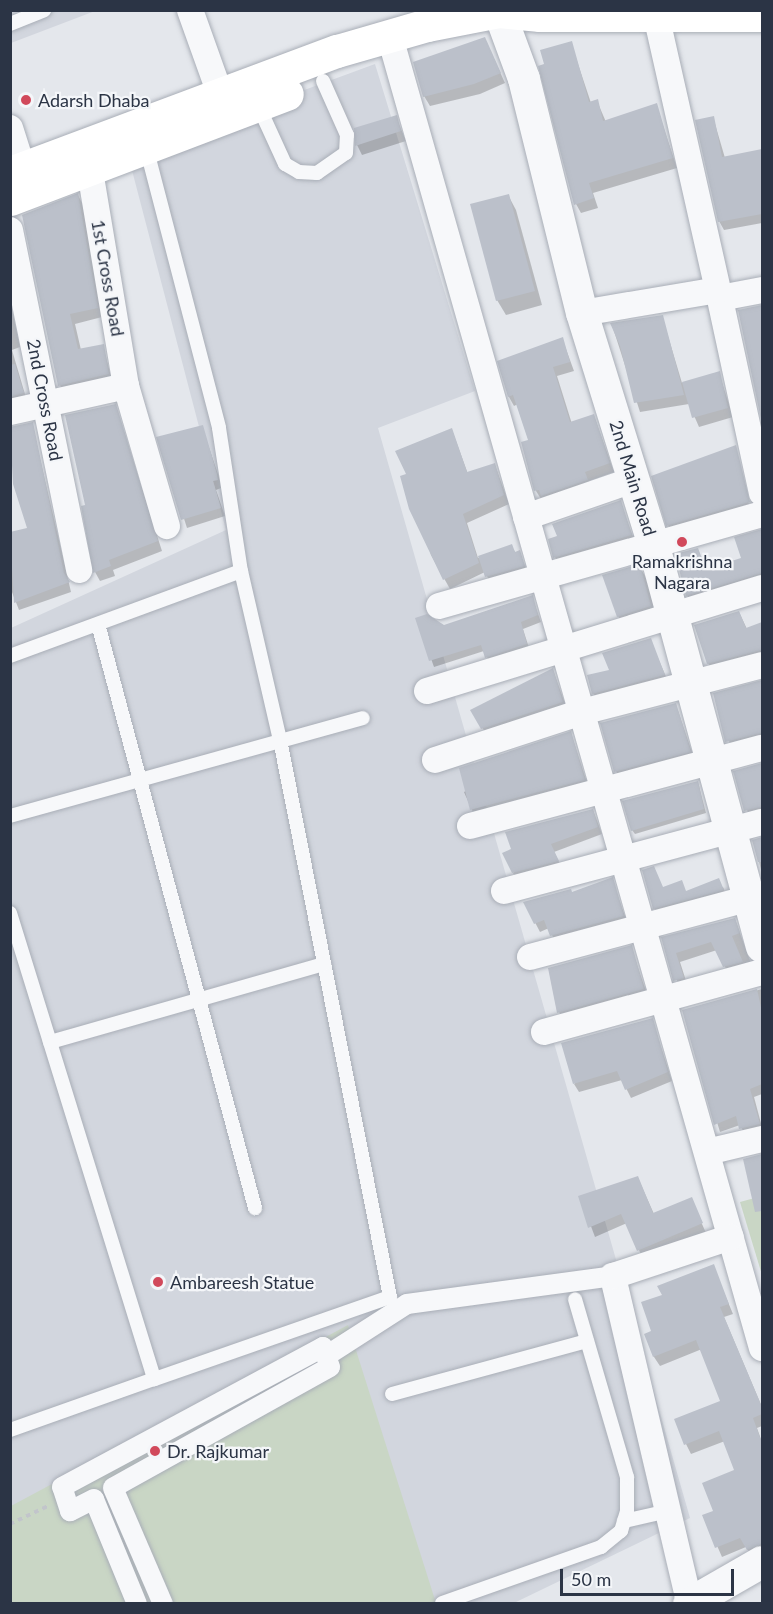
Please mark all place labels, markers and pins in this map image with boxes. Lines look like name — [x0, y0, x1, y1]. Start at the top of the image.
place label: Adarsh Dhaba — [38, 89, 149, 111]
marker: Adarsh Dhaba — [19, 93, 33, 107]
marker: Ramakrishna Nagara — [675, 535, 689, 549]
place label: Ramakrishna Nagara — [632, 551, 732, 594]
place label: Ambareesh Statue — [170, 1271, 314, 1293]
marker: Ambareesh Statue — [151, 1275, 165, 1289]
place label: Dr. Rajkumar — [167, 1440, 269, 1462]
marker: Dr. Rajkumar — [148, 1444, 162, 1458]

